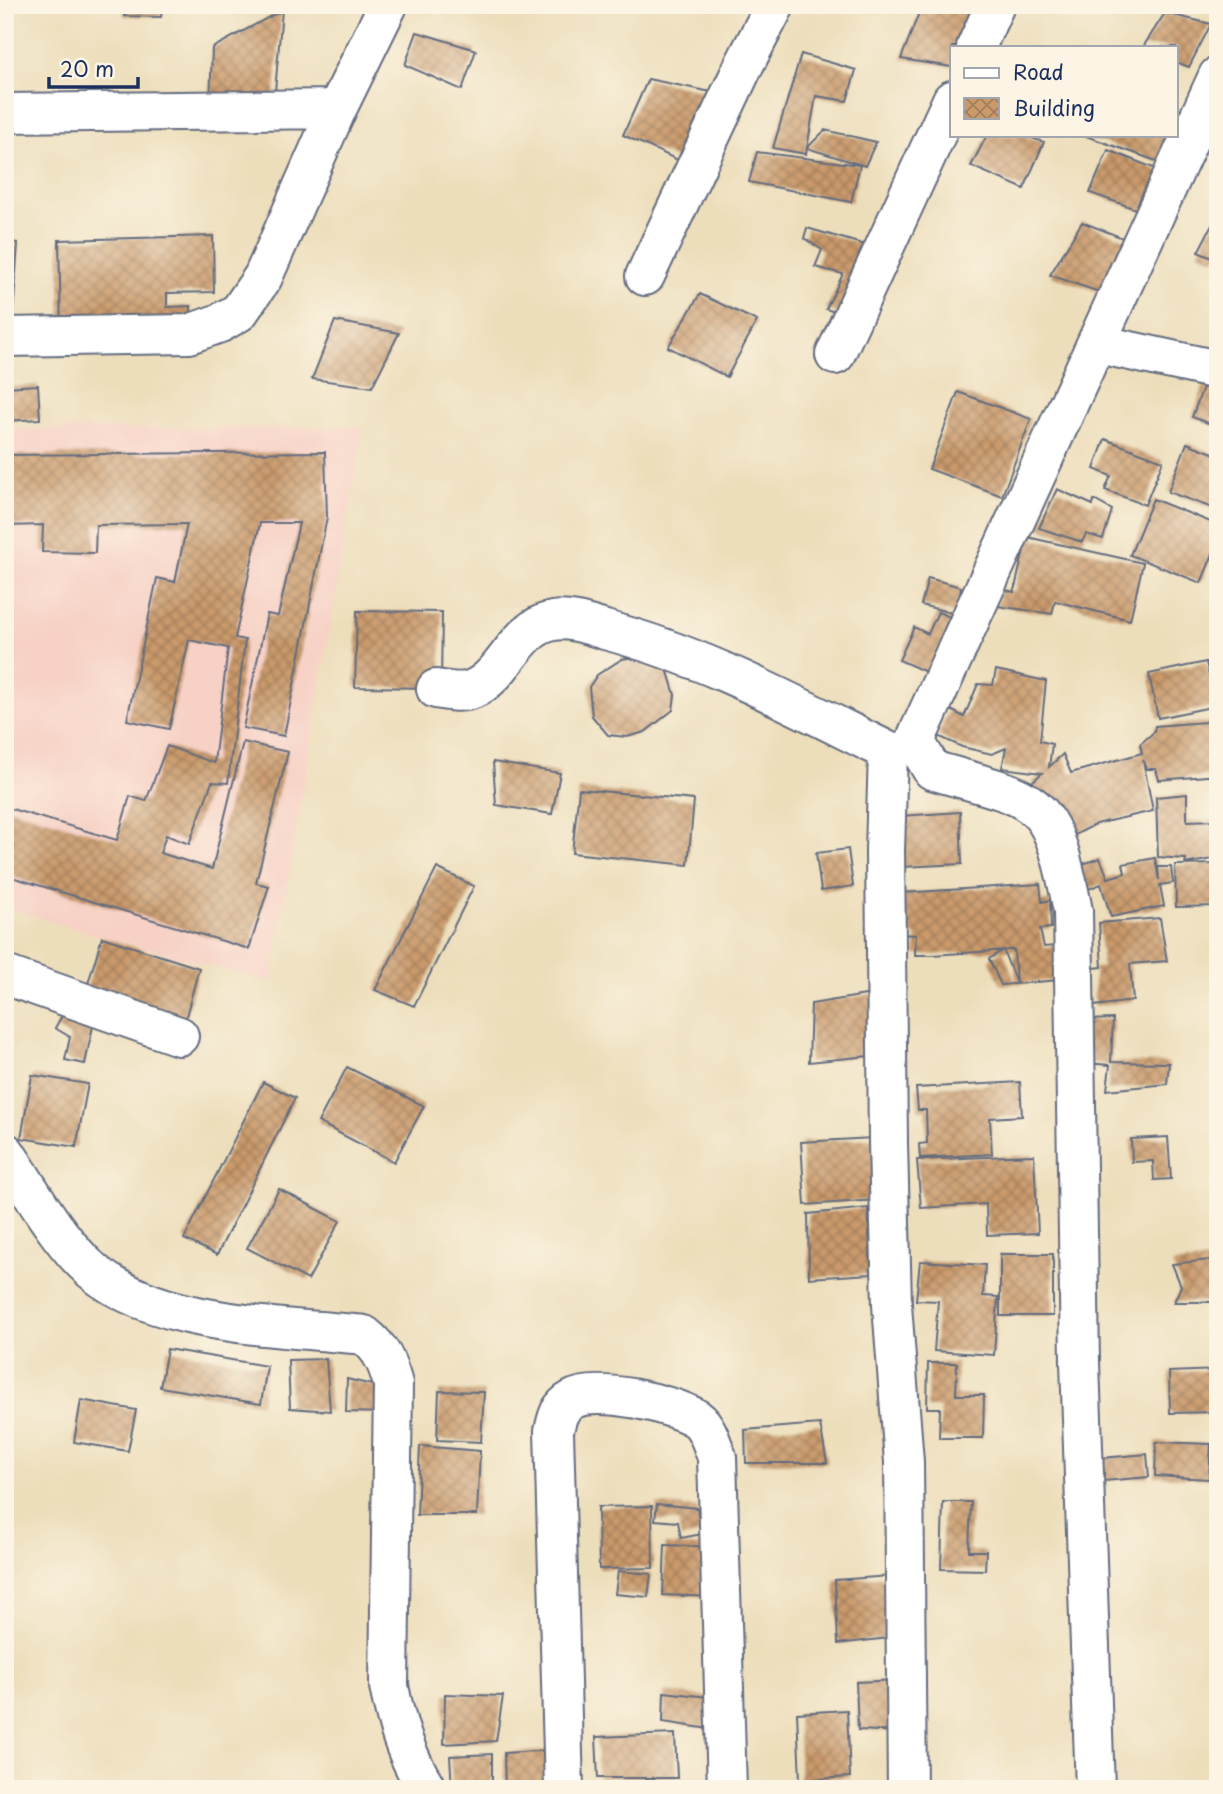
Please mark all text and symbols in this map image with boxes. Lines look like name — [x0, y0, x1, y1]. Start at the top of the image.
scale bar — [49, 46, 138, 90]
legend — [950, 46, 1178, 136]
text: 20 m — [60, 52, 114, 84]
text: Road — [1013, 55, 1064, 87]
text: Building — [1013, 91, 1095, 123]

